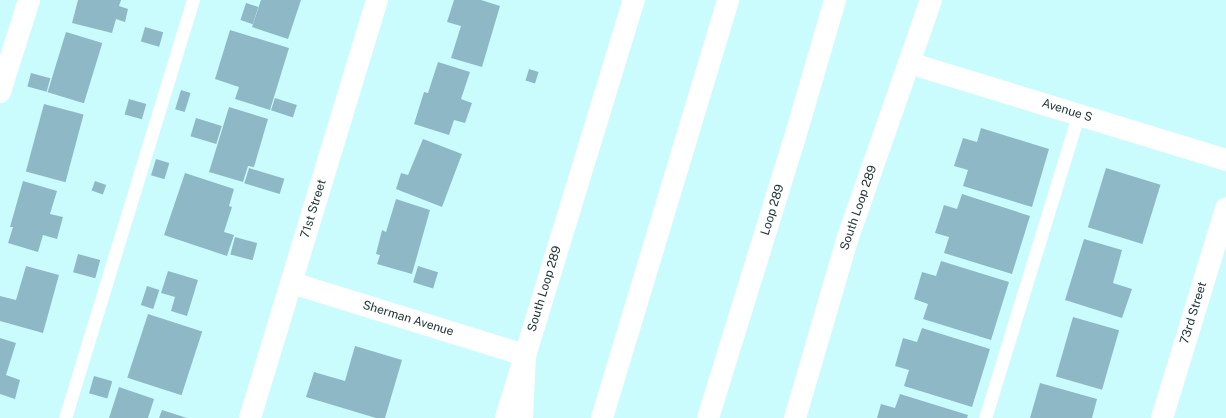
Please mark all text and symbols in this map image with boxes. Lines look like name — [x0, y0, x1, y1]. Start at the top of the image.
street label: Avenue S — [1040, 96, 1094, 126]
street label: South Loop 289 — [838, 164, 880, 252]
street label: 71st Street — [298, 178, 330, 240]
street label: Loop 289 — [758, 183, 788, 237]
street label: South Loop 289 — [525, 244, 565, 334]
street label: 73rd Street — [1178, 280, 1210, 346]
street label: Sherman Avenue — [361, 298, 455, 340]

